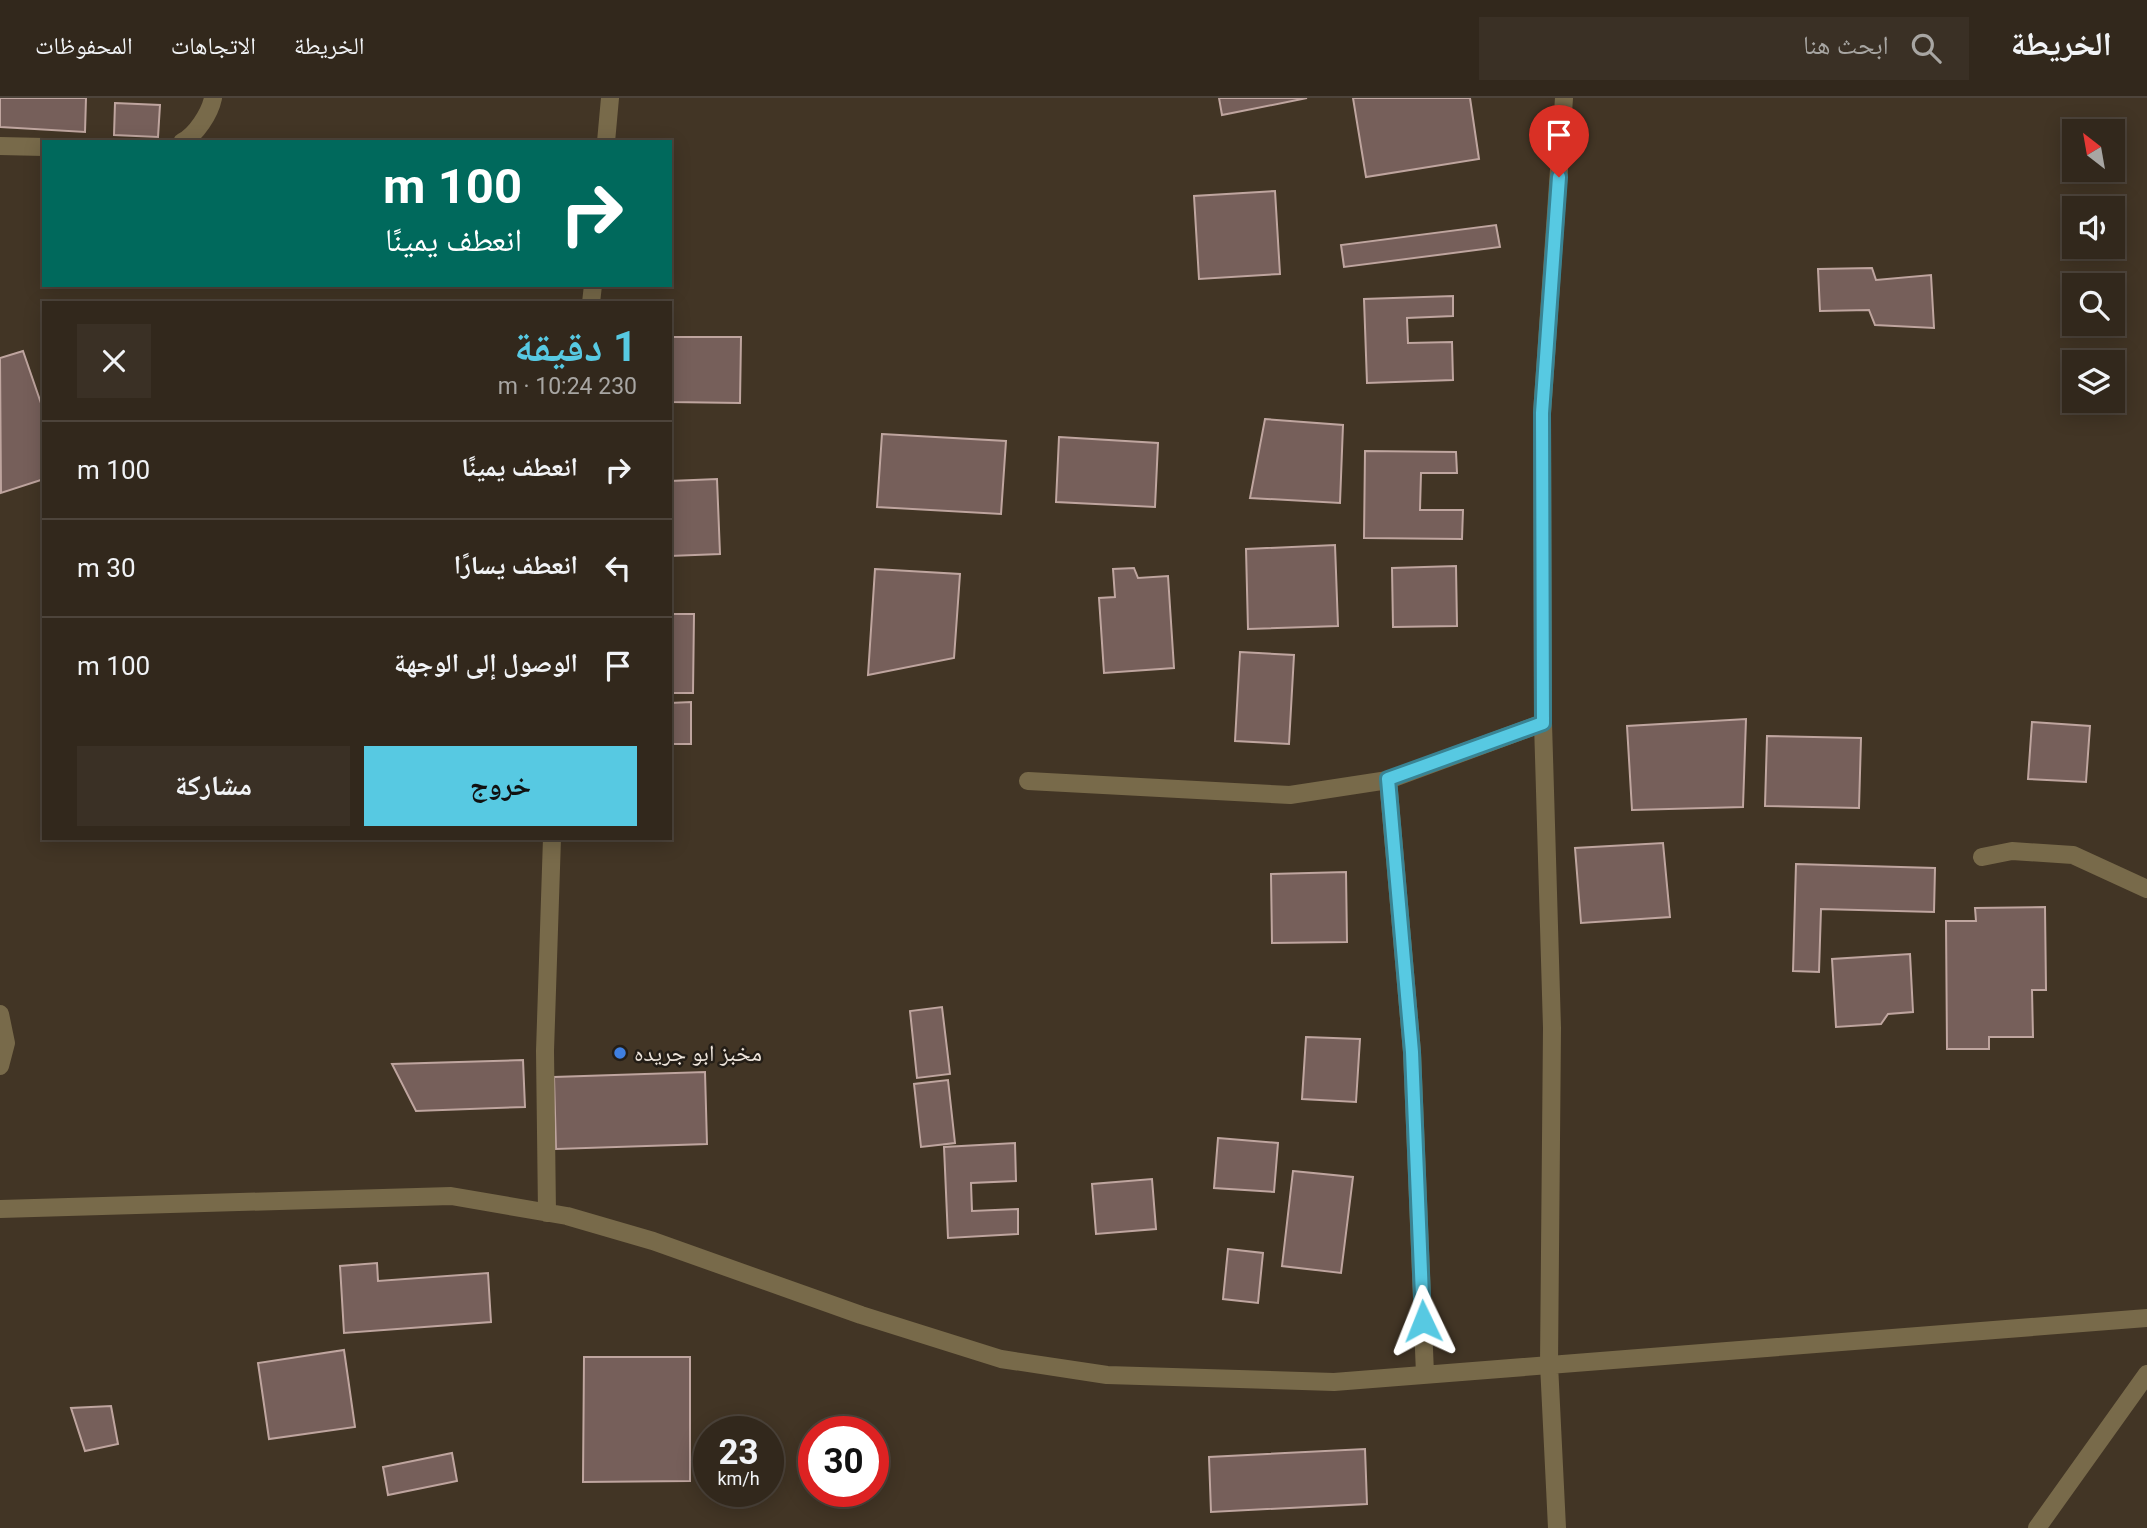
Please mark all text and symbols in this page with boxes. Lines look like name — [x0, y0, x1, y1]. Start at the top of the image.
search box — [1479, 17, 1969, 80]
text: الخريطة — [2011, 24, 2112, 63]
icon: search — [1907, 29, 1945, 67]
text: ابحث هنا — [1803, 30, 1889, 60]
text: المحفوظات — [35, 32, 133, 60]
text: الاتجاهات — [171, 32, 256, 60]
text: الخريطة — [294, 32, 365, 60]
pin — [1529, 105, 1589, 177]
icon: arrive — [1540, 116, 1578, 154]
north arrow — [2062, 119, 2124, 182]
map controls — [2062, 119, 2125, 413]
text: 100 m — [383, 158, 522, 215]
icon: right — [546, 168, 637, 259]
button: sound — [2062, 196, 2125, 259]
text: انعطف يمينًا — [385, 221, 522, 259]
button: search — [2062, 273, 2125, 336]
text: 1 دقيقة — [514, 322, 637, 371]
button: close — [77, 324, 151, 398]
button: layers — [2062, 350, 2125, 413]
text: 230 m · 10:24 — [498, 373, 637, 400]
icon: right — [599, 451, 637, 489]
text: انعطف يمينًا — [461, 452, 578, 482]
text: 100 m — [77, 455, 150, 485]
icon: left — [599, 549, 637, 587]
text: انعطف يسارًا — [454, 550, 578, 580]
text: 30 m — [77, 553, 136, 583]
icon: arrive — [599, 647, 637, 685]
text: الوصول إلى الوجهة — [394, 648, 578, 678]
text: 100 m — [77, 651, 150, 681]
button: مشاركة — [77, 746, 350, 826]
button: خروج — [364, 746, 637, 826]
place label: مخبز ابو جريده — [634, 1040, 762, 1067]
marker: مخبز ابو جريده — [612, 1045, 628, 1061]
position arrow — [1386, 1284, 1460, 1358]
speed limit sign: 30 — [798, 1416, 889, 1507]
text: 23 — [718, 1432, 759, 1473]
text: km/h — [717, 1468, 760, 1489]

